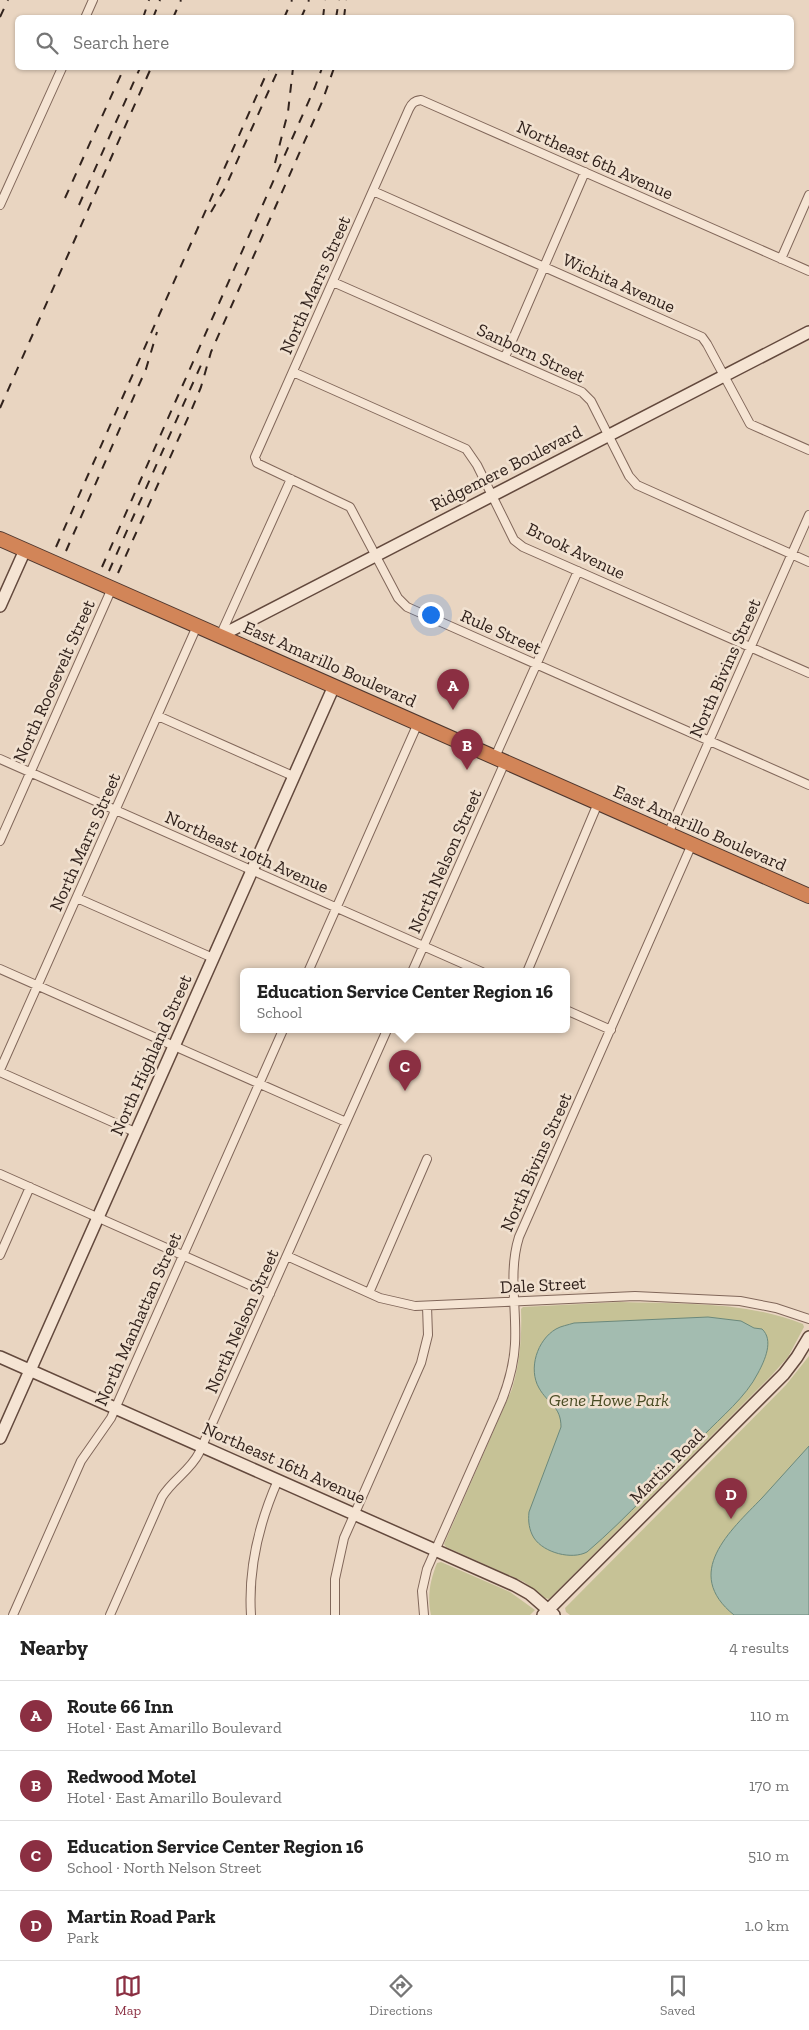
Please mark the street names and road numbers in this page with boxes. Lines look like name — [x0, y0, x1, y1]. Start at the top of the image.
street label: Northeast 6th Avenue — [513, 116, 677, 204]
street label: North Marrs Street — [275, 212, 356, 358]
street label: Wichita Avenue — [559, 248, 679, 318]
street label: Sanborn Street — [473, 318, 589, 388]
street label: Ridgemere Boulevard — [427, 420, 585, 516]
street label: Brook Avenue — [523, 518, 629, 584]
street label: North Bivins Street — [684, 595, 766, 741]
street label: North Roosevelt Street — [8, 596, 100, 766]
street label: Rule Street — [457, 604, 545, 660]
street label: East Amarillo Boulevard — [240, 616, 420, 712]
street label: North Marrs Street — [45, 769, 126, 915]
street label: East Amarillo Boulevard — [610, 780, 790, 876]
street label: North Nelson Street — [403, 785, 487, 936]
street label: Northeast 10th Avenue — [162, 806, 332, 898]
street label: North Highland Street — [106, 971, 197, 1139]
street label: North Bivins Street — [495, 1089, 577, 1235]
street label: North Manhattan Street — [90, 1228, 186, 1409]
street label: North Nelson Street — [200, 1245, 284, 1396]
street label: Dale Street — [499, 1272, 587, 1298]
street label: Northeast 16th Avenue — [199, 1417, 369, 1509]
street label: Martin Road — [625, 1424, 709, 1508]

